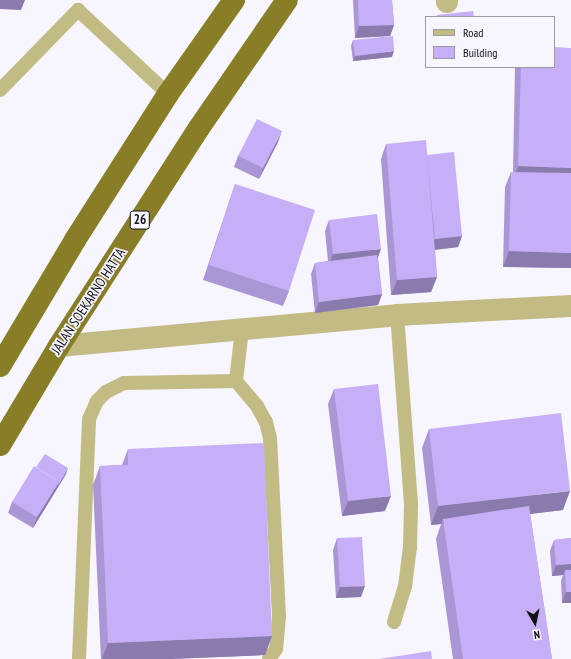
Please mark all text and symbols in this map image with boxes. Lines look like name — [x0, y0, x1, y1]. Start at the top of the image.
legend — [425, 16, 555, 68]
text: Road — [463, 25, 483, 40]
text: Building — [463, 45, 498, 60]
road number: 26 — [129, 209, 151, 231]
street label: JALAN SOEKARNO HATTA — [48, 245, 128, 357]
north arrow — [515, 603, 555, 643]
text: N — [533, 627, 541, 642]

